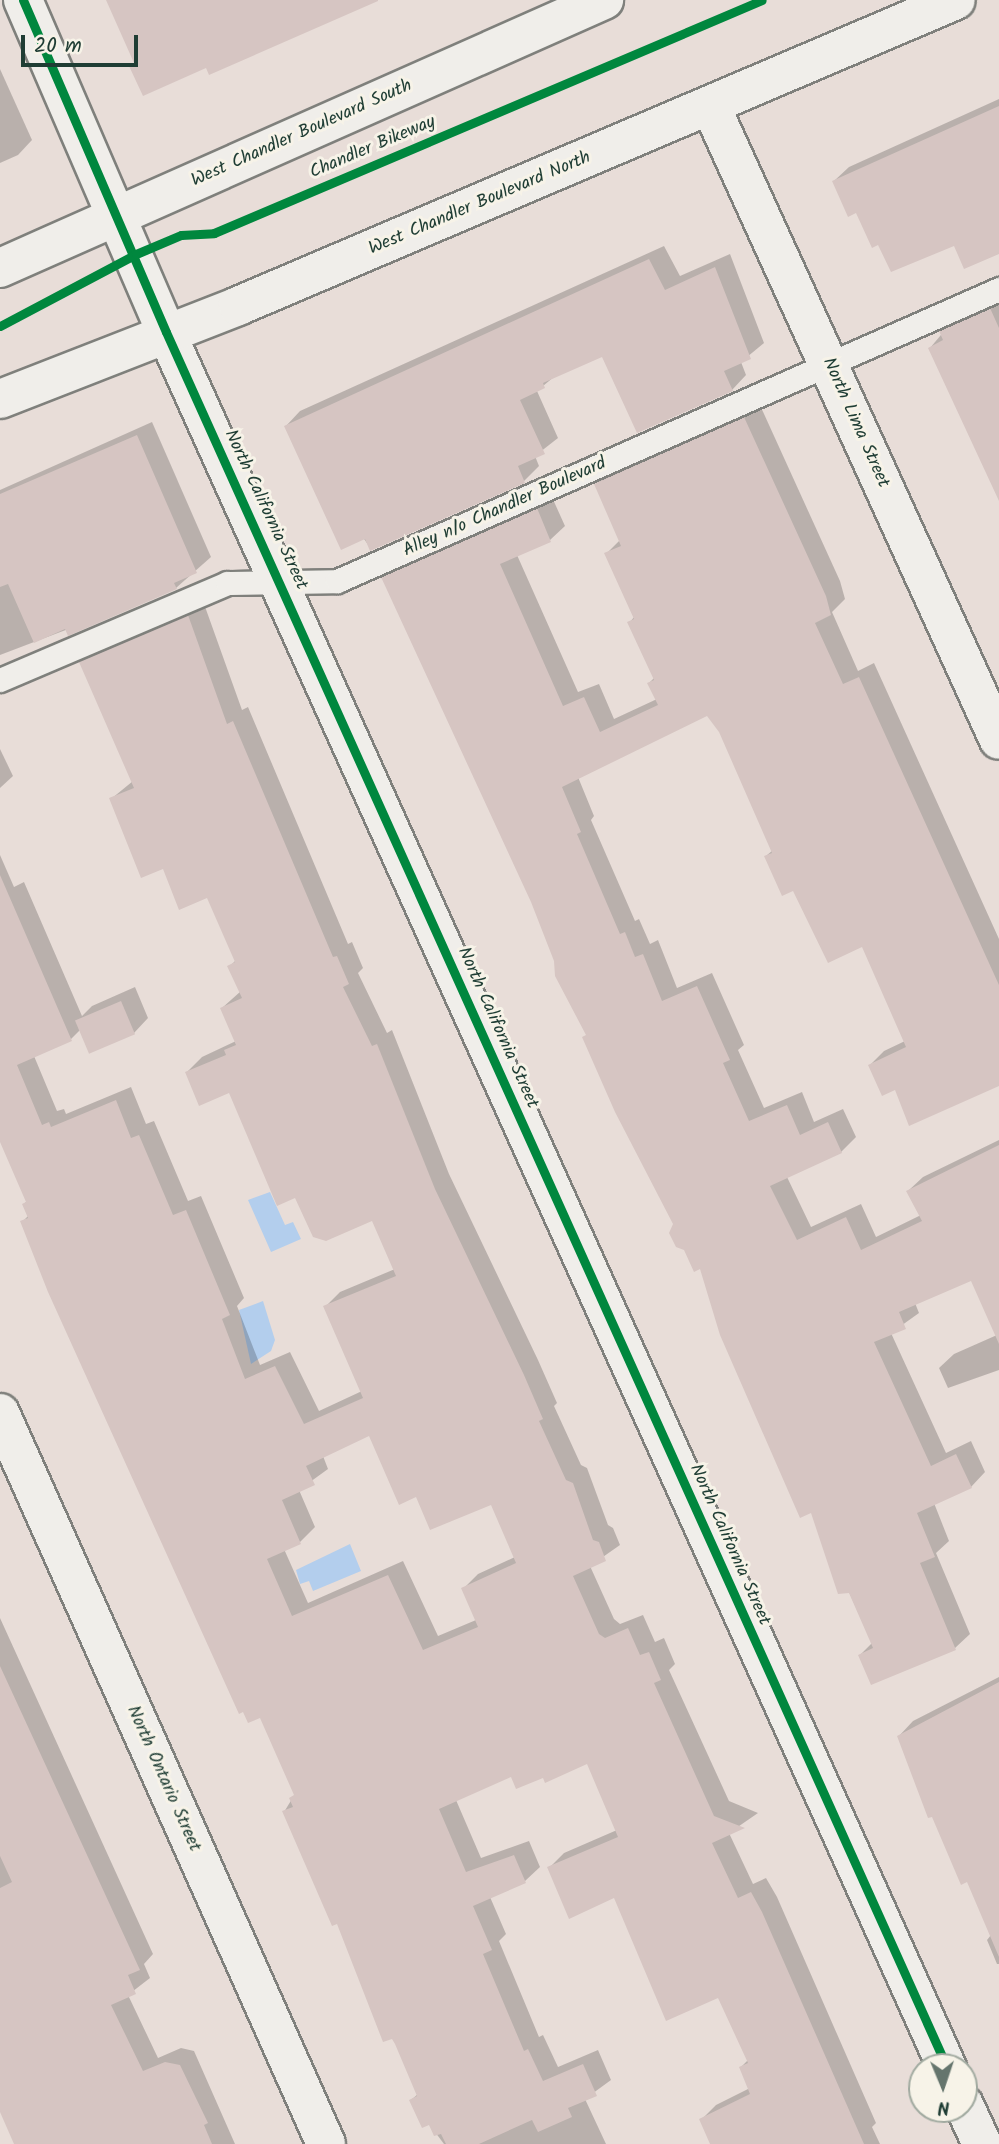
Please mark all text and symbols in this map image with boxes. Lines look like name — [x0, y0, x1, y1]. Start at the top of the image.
scale bar — [24, 21, 142, 65]
text: 20 m — [34, 30, 82, 63]
street label: West Chandler Boulevard South — [188, 76, 416, 192]
street label: Chandler Bikeway — [307, 112, 439, 184]
street label: West Chandler Boulevard North — [366, 147, 594, 261]
street label: North Lima Street — [817, 355, 893, 491]
street label: North California Street — [218, 427, 312, 593]
street label: Alley n/o Chandler Boulevard — [400, 453, 610, 563]
street label: North California Street — [452, 944, 542, 1112]
street label: North California Street — [684, 1461, 774, 1629]
street label: North Ontario Street — [121, 1703, 205, 1855]
north arrow — [908, 2053, 978, 2123]
text: N — [937, 2092, 950, 2122]

